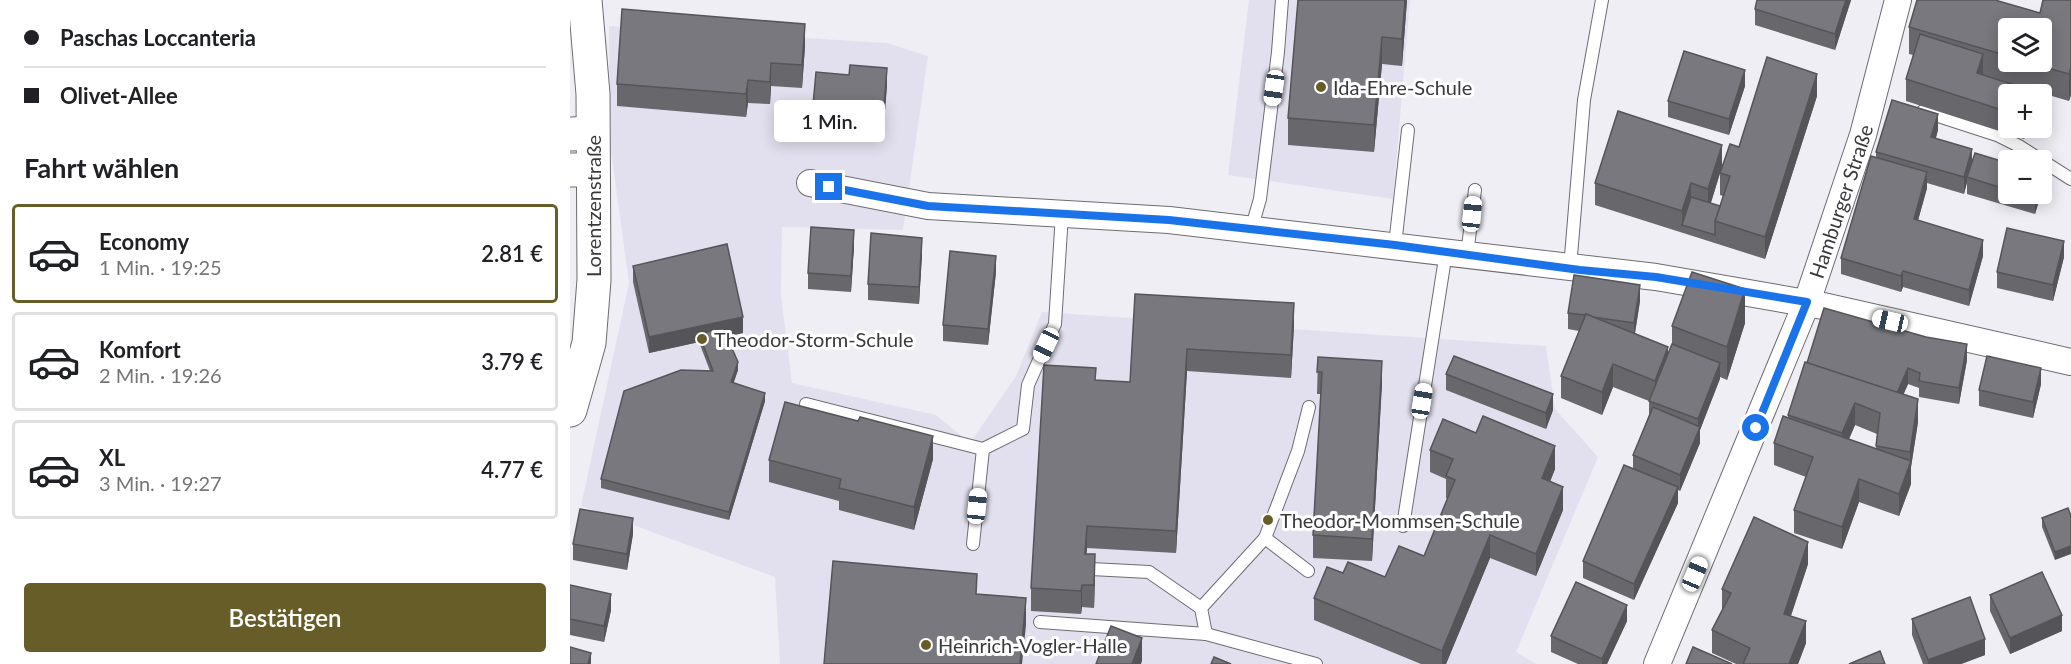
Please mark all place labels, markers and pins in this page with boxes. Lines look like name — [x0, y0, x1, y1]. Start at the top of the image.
place label: Ida-Ehre-Schule — [1333, 75, 1472, 99]
marker: Ida-Ehre-Schule — [1314, 80, 1328, 94]
place label: Theodor-Storm-Schule — [714, 327, 914, 351]
marker: Theodor-Storm-Schule — [695, 332, 709, 346]
place label: Theodor-Mommsen-Schule — [1280, 508, 1520, 532]
marker: Theodor-Mommsen-Schule — [1261, 513, 1275, 527]
place label: Heinrich-Vogler-Halle — [938, 633, 1127, 657]
marker: Heinrich-Vogler-Halle — [919, 638, 933, 652]

